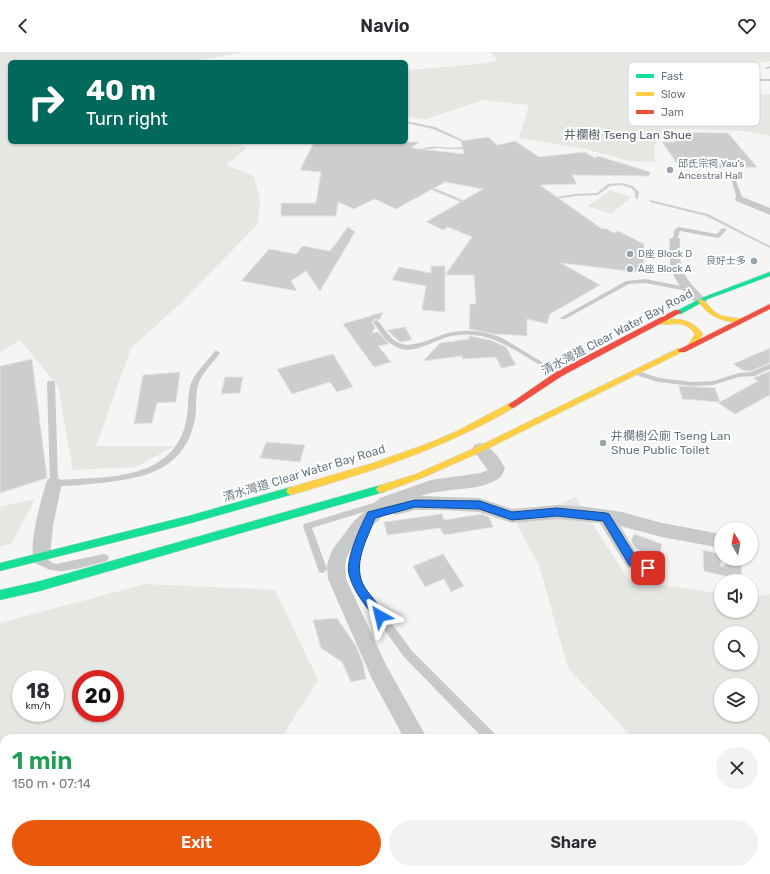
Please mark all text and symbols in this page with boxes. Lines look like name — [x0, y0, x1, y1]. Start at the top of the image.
icon: back — [12, 15, 34, 37]
text: Navio — [360, 15, 410, 37]
icon: heart — [736, 15, 758, 37]
legend — [628, 62, 760, 126]
text: Fast — [661, 70, 684, 83]
text: 40 m — [86, 74, 156, 107]
icon: right — [20, 76, 72, 128]
text: Slow — [661, 88, 686, 101]
text: Jam — [661, 106, 684, 119]
text: Turn right — [86, 108, 168, 130]
district label: 井欄樹 Tseng Lan Shue — [564, 128, 692, 142]
place label: 邱氏宗祠 Yau's Ancestral Hall — [678, 158, 744, 182]
marker: 邱氏宗祠 Yau's Ancestral Hall — [665, 165, 675, 175]
place label: D座 Block D — [638, 248, 692, 260]
marker: D座 Block D — [625, 249, 635, 259]
place label: 良好士多 — [706, 255, 746, 267]
marker: 良好士多 — [749, 256, 759, 266]
place label: A座 Block A — [638, 263, 692, 275]
marker: A座 Block A — [625, 264, 635, 274]
street label: 清水灣道 Clear Water Bay Road — [539, 286, 695, 378]
place label: 井欄樹公廁 Tseng Lan Shue Public Toilet — [611, 429, 731, 457]
marker: 井欄樹公廁 Tseng Lan Shue Public Toilet — [598, 438, 608, 448]
street label: 清水灣道 Clear Water Bay Road — [221, 442, 387, 504]
north arrow — [714, 522, 758, 566]
map controls — [714, 522, 758, 722]
pin — [631, 551, 665, 585]
icon: arrive — [637, 557, 659, 579]
button: sound — [714, 574, 758, 618]
position arrow — [359, 595, 401, 637]
button: search — [714, 626, 758, 670]
speed limit sign: 20 — [72, 670, 124, 722]
button: layers — [714, 678, 758, 722]
text: 18 — [26, 679, 50, 703]
text: km/h — [26, 700, 50, 712]
text: 1 min — [12, 747, 72, 775]
button: close — [716, 747, 758, 789]
text: 150 m · 07:14 — [12, 776, 91, 791]
button: Exit — [12, 820, 381, 866]
button: Share — [389, 820, 758, 866]

